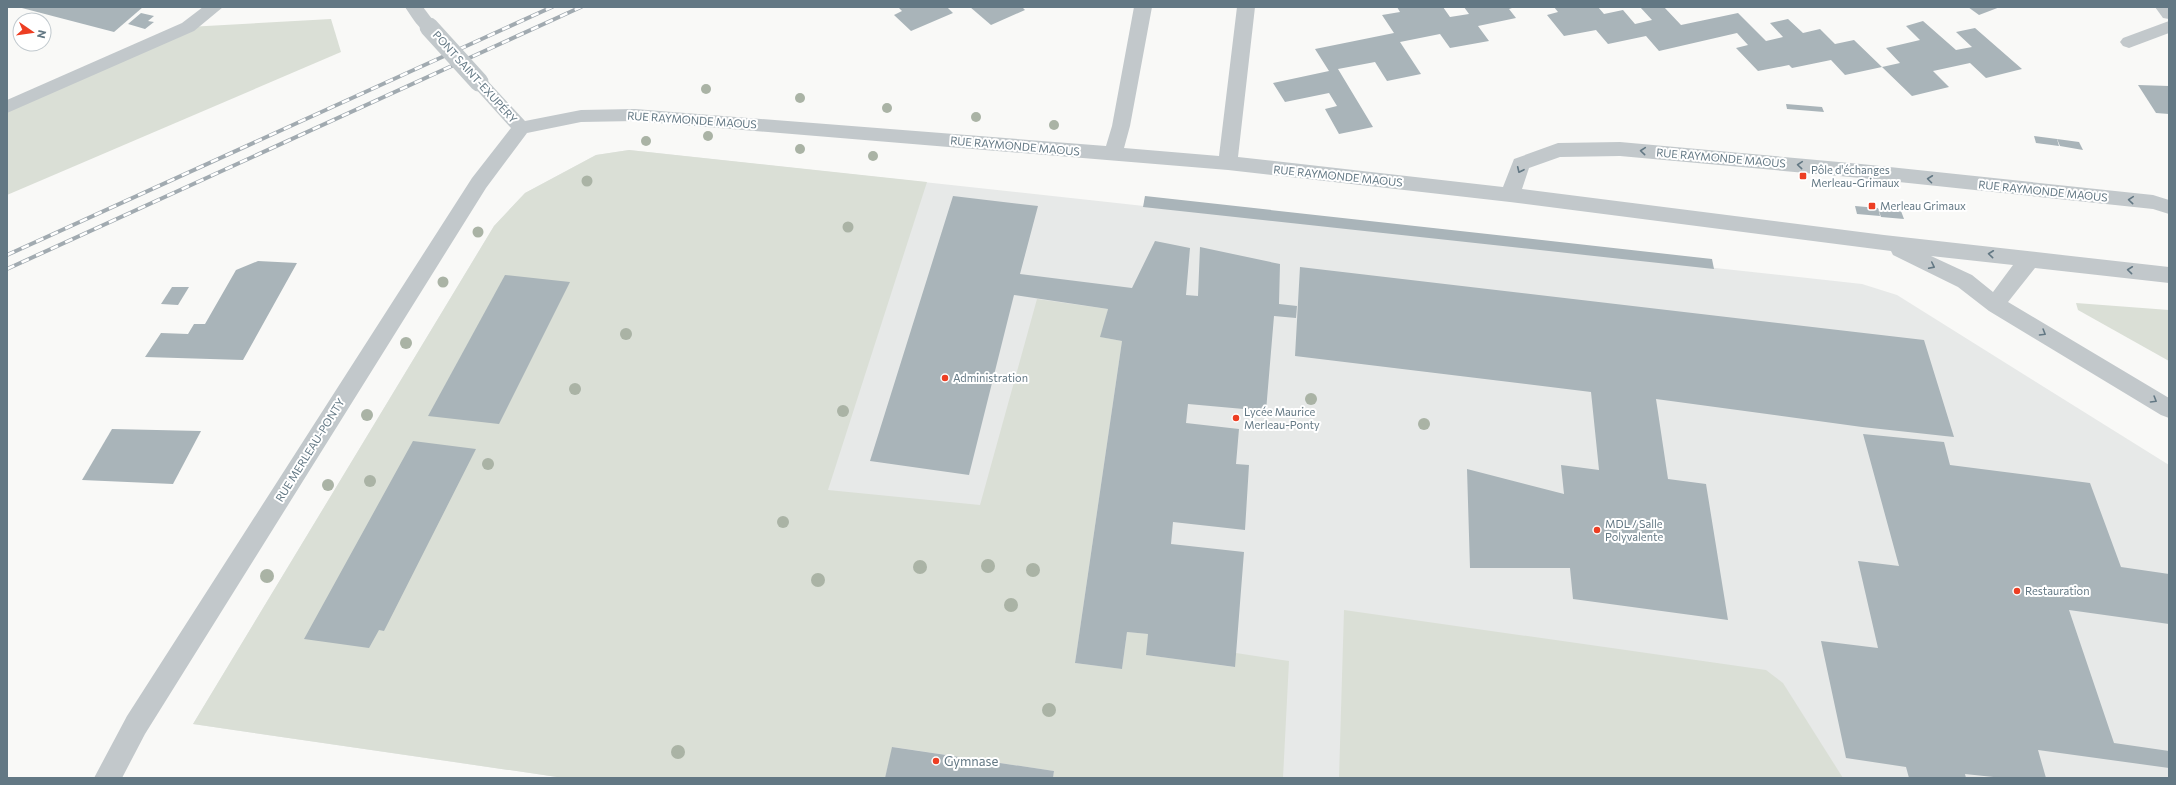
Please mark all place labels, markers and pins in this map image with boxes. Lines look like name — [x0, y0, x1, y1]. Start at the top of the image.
place label: Pôle d'échanges Merleau-Grimaux — [1811, 163, 1900, 189]
marker: Pôle d'échanges Merleau-Grimaux — [1798, 171, 1808, 181]
place label: Merleau Grimaux — [1880, 199, 1966, 212]
marker: Merleau Grimaux — [1867, 201, 1877, 211]
place label: Administration — [953, 371, 1028, 384]
marker: Administration — [940, 373, 950, 383]
place label: Lycée Maurice Merleau-Ponty — [1244, 405, 1320, 431]
marker: Lycée Maurice Merleau-Ponty — [1231, 413, 1241, 423]
place label: MDL / Salle Polyvalente — [1605, 517, 1663, 543]
marker: MDL / Salle Polyvalente — [1592, 525, 1602, 535]
place label: Restauration — [2025, 584, 2089, 597]
marker: Restauration — [2012, 586, 2022, 596]
place label: Gymnase — [944, 753, 998, 769]
marker: Gymnase — [931, 756, 941, 766]

